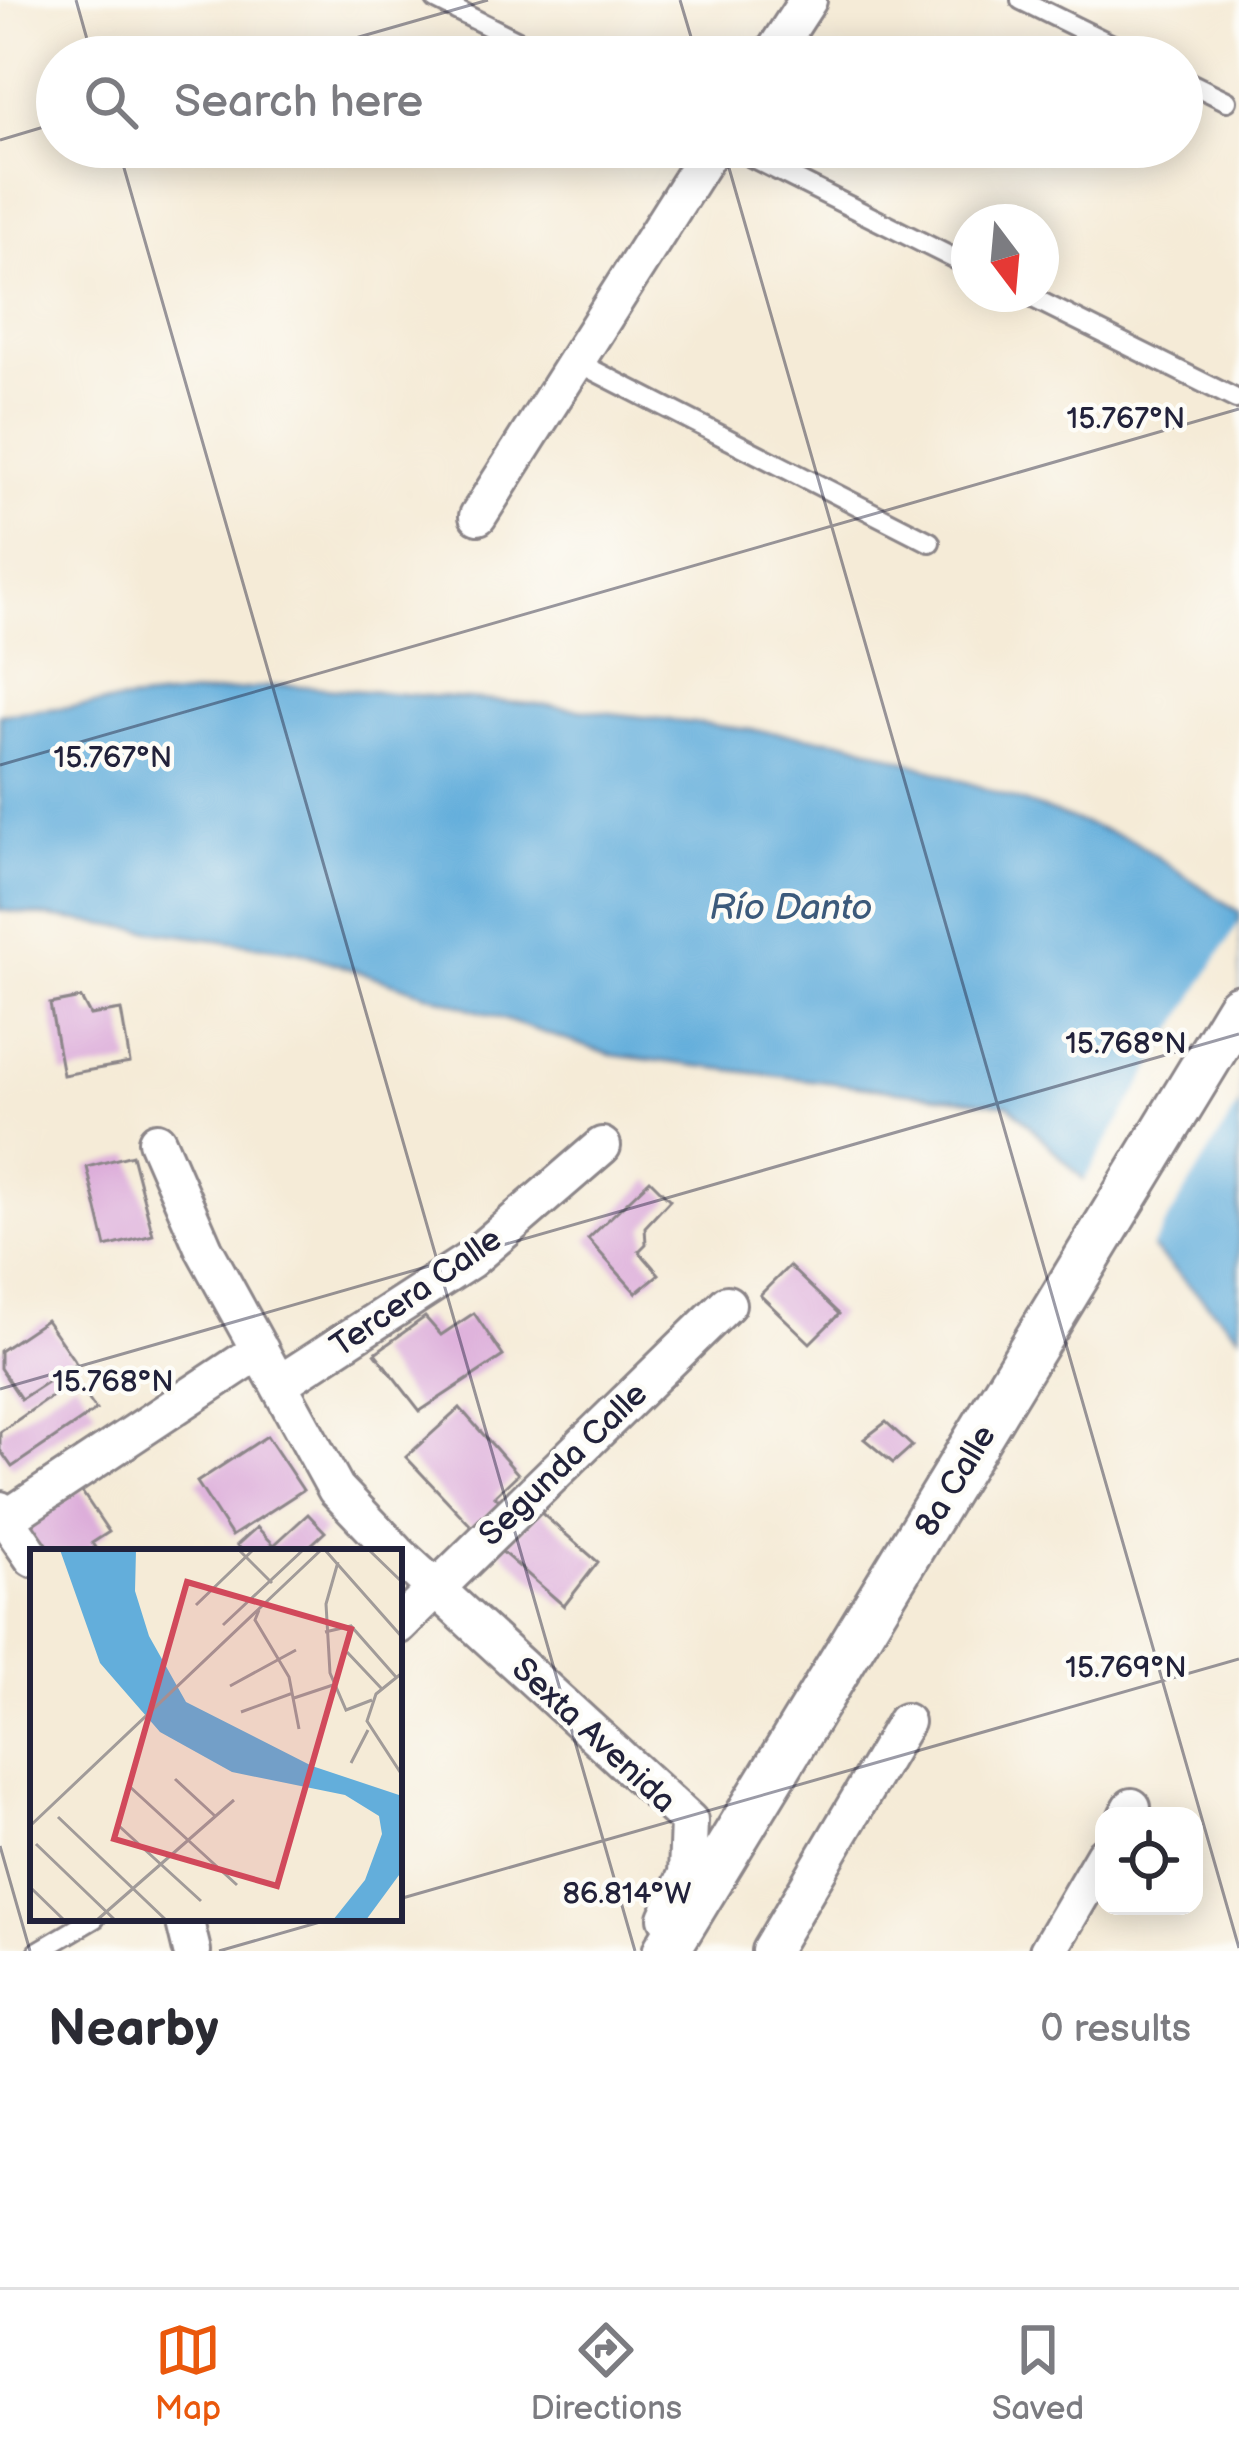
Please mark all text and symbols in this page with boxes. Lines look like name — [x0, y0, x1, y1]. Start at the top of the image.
search box — [36, 36, 1203, 168]
icon: search — [78, 69, 144, 135]
text: Search here — [174, 75, 423, 130]
north arrow — [951, 204, 1059, 312]
text: 15.767°N — [1067, 401, 1185, 437]
text: 15.767°N — [54, 740, 172, 776]
water label: Río Danto — [710, 887, 872, 930]
text: 15.768°N — [1065, 1026, 1187, 1062]
street label: Tercera Calle — [323, 1219, 509, 1366]
text: 15.768°N — [52, 1364, 174, 1400]
street label: Segunda Calle — [471, 1374, 656, 1555]
street label: 8a Calle — [907, 1418, 1005, 1544]
inset map — [30, 1549, 402, 1921]
street label: Sexta Avenida — [503, 1649, 684, 1822]
text: 15.769°N — [1065, 1650, 1187, 1686]
map controls — [1095, 1807, 1203, 1915]
button: locate — [1095, 1807, 1203, 1915]
text: 86.814°W — [562, 1876, 692, 1912]
text: Nearby — [48, 1999, 219, 2060]
text: 0 results — [1040, 2006, 1191, 2053]
tab: Map — [155, 2317, 221, 2429]
tab: Directions — [530, 2317, 682, 2429]
tab: Saved — [992, 2317, 1084, 2429]

